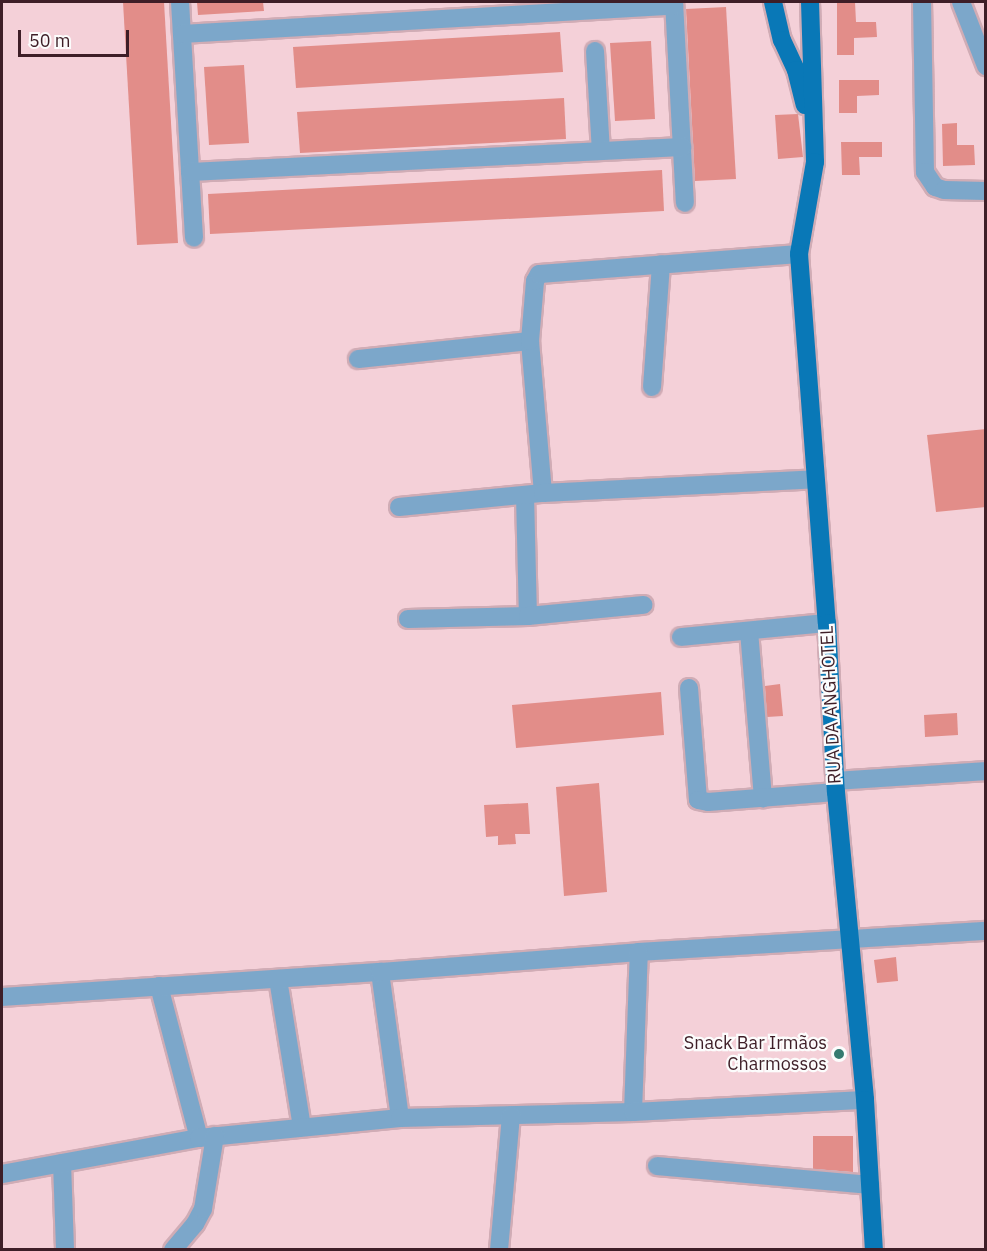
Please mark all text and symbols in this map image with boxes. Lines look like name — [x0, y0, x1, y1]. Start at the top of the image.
scale bar — [21, 18, 132, 56]
text: 50 m — [29, 29, 71, 52]
street label: RUA DA ANGHOTEL — [816, 625, 846, 785]
place label: Snack Bar Irmãos Charmossos — [684, 1033, 827, 1076]
marker: Snack Bar Irmãos Charmossos — [832, 1047, 846, 1061]

